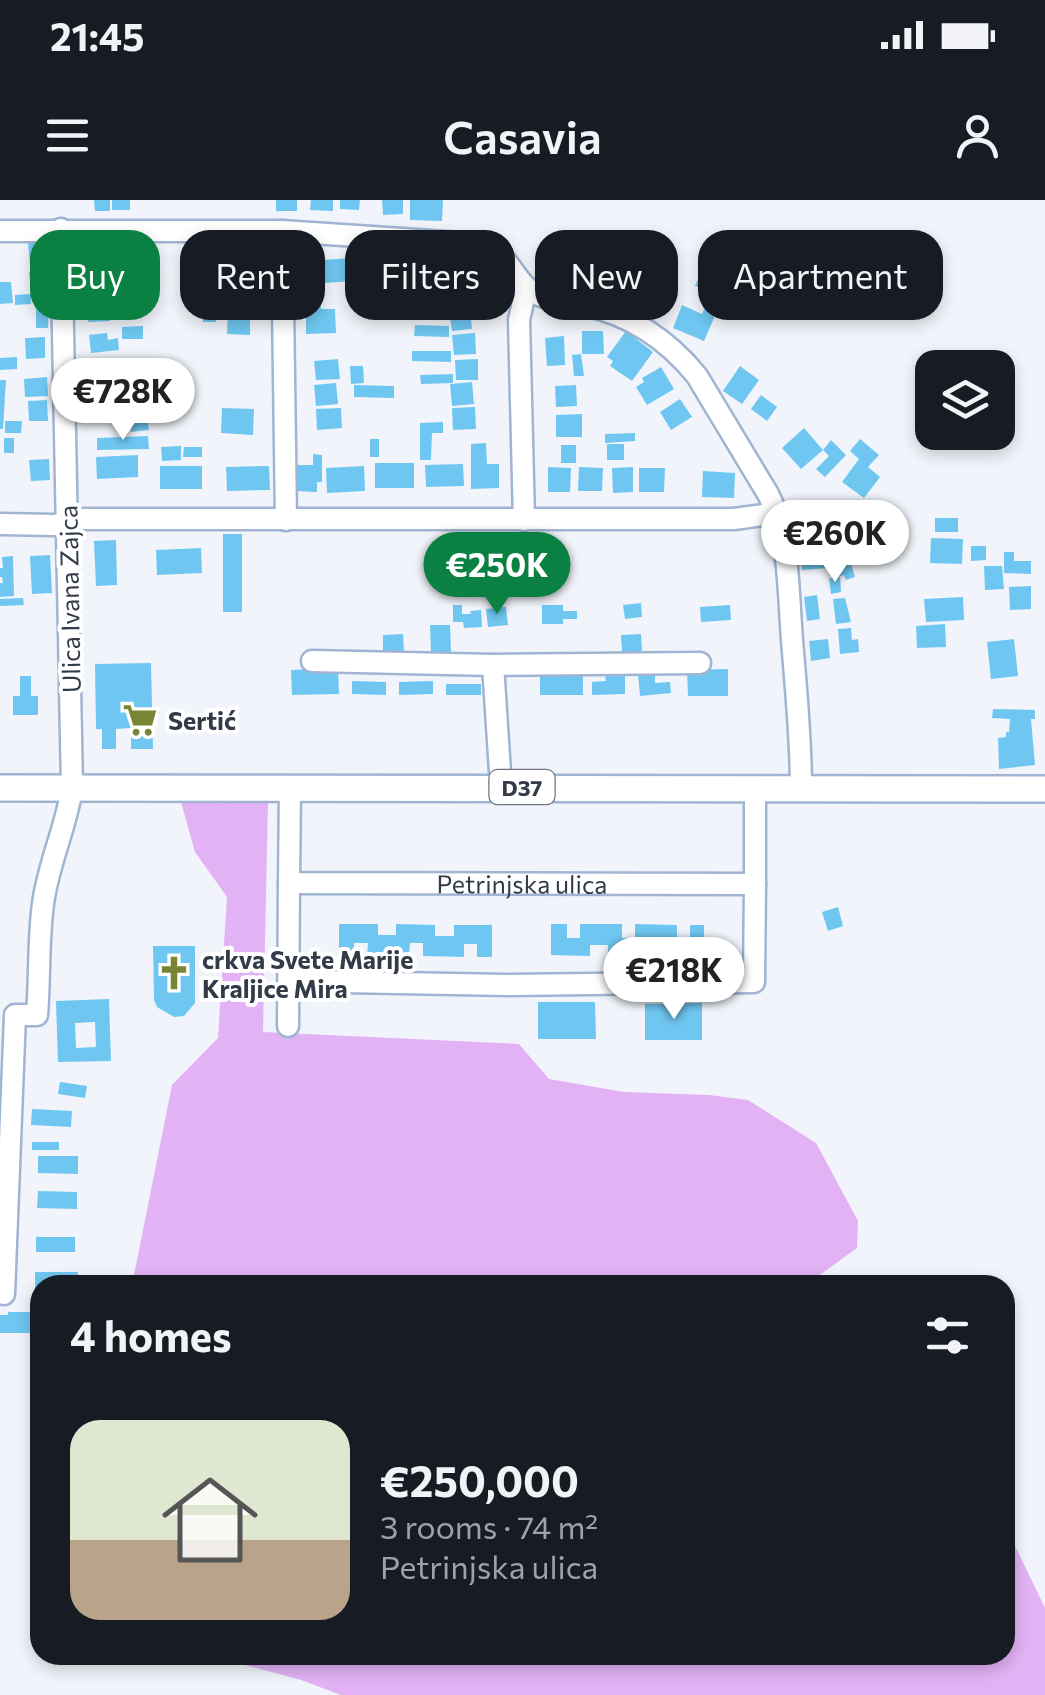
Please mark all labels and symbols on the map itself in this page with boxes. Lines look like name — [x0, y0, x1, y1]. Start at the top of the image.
pin: €728K — [53, 358, 193, 443]
pin: €260K — [765, 500, 905, 585]
street label: Ulica Ivana Zajca — [52, 505, 86, 693]
pin: €250K — [427, 532, 567, 617]
supermarket icon: Sertić — [121, 701, 159, 739]
place label: Sertić — [168, 705, 236, 735]
road number: D37 — [490, 770, 554, 804]
street label: Petrinjska ulica — [437, 868, 607, 899]
pin: €218K — [604, 937, 744, 1022]
place label: crkva Svete Marije Kraljice Mira — [202, 944, 413, 1003]
church icon: crkva Svete Marije Kraljice Mira — [155, 954, 193, 992]

